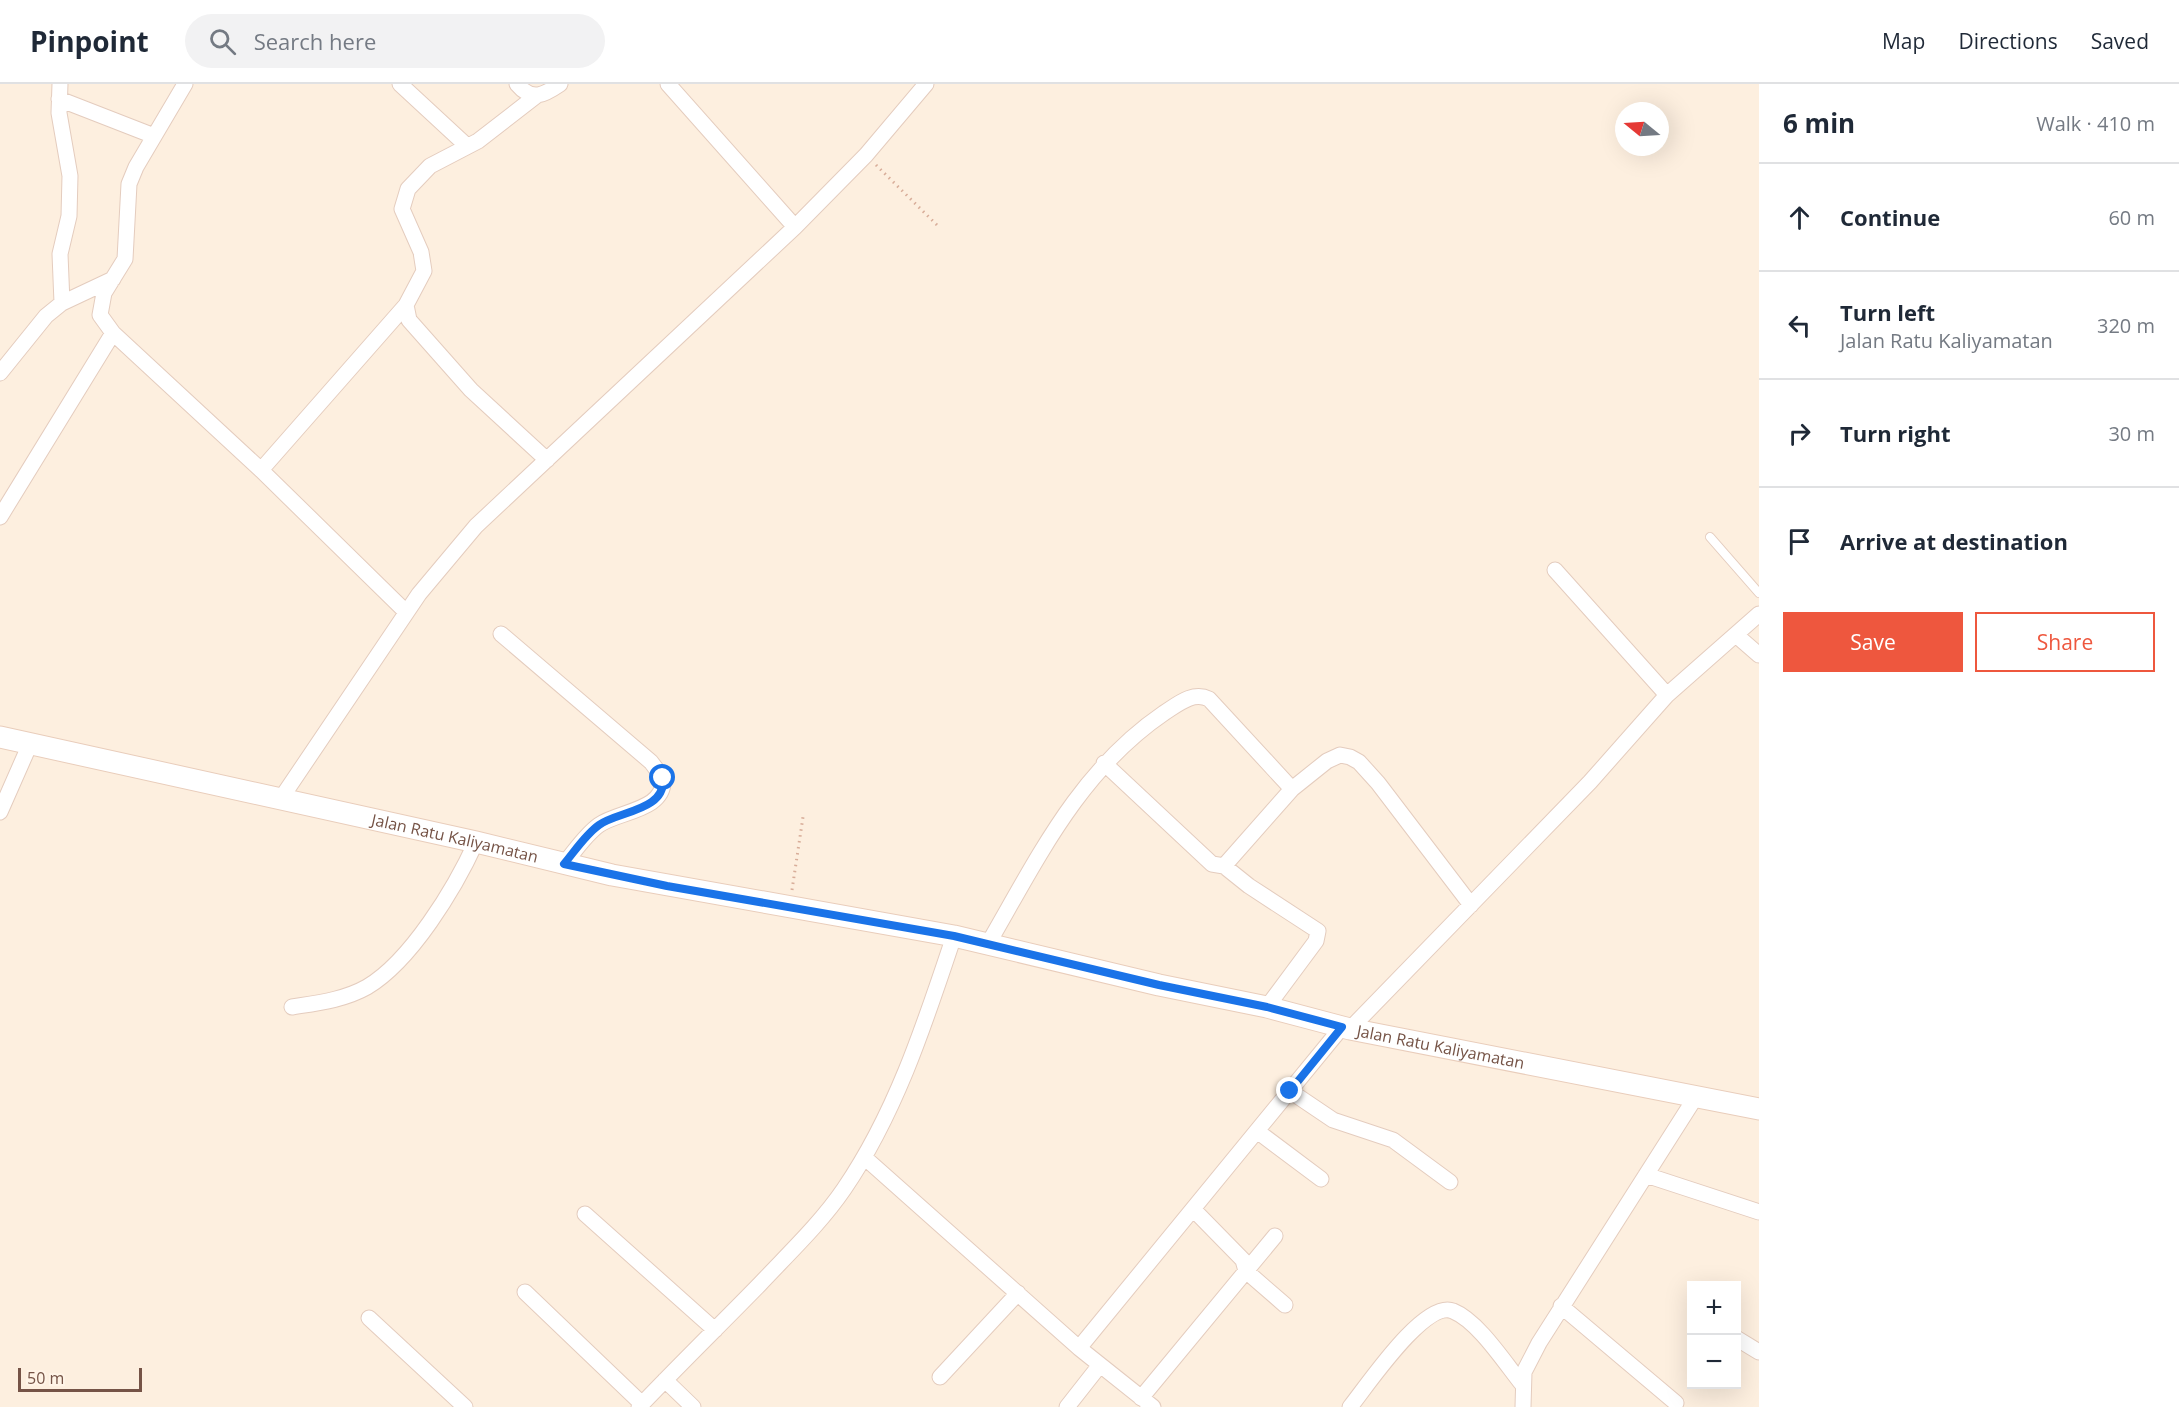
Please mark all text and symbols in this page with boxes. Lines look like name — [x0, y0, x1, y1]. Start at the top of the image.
search box — [185, 14, 605, 68]
text: Pinpoint — [30, 22, 149, 60]
icon: search — [206, 25, 239, 58]
text: Search here — [254, 26, 376, 56]
text: Map — [1882, 27, 1925, 55]
text: Directions — [1958, 27, 2058, 55]
text: Saved — [2091, 27, 2149, 55]
north arrow — [1615, 102, 1669, 156]
text: 6 min — [1783, 105, 1855, 141]
text: Walk · 410 m — [2036, 110, 2155, 137]
icon: ahead — [1783, 201, 1816, 234]
text: Continue — [1840, 202, 1940, 232]
text: 60 m — [2108, 204, 2155, 231]
text: Turn left — [1840, 297, 1935, 327]
icon: left — [1783, 309, 1816, 342]
text: 320 m — [2097, 312, 2155, 339]
text: Jalan Ratu Kaliyamatan — [1840, 327, 2053, 354]
icon: right — [1783, 417, 1816, 450]
text: Turn right — [1840, 418, 1951, 448]
text: 30 m — [2108, 420, 2155, 447]
icon: arrive — [1783, 525, 1816, 558]
text: Arrive at destination — [1840, 526, 2068, 556]
button: Save — [1783, 612, 1963, 672]
button: Share — [1975, 612, 2155, 672]
route start — [649, 764, 675, 790]
street label: Jalan Ratu Kaliyamatan — [368, 808, 541, 868]
street label: Jalan Ratu Kaliyamatan — [1353, 1019, 1526, 1074]
route end — [1276, 1077, 1302, 1103]
map controls — [1687, 1281, 1741, 1389]
button: + — [1687, 1281, 1741, 1335]
button: − — [1687, 1335, 1741, 1389]
scale bar — [18, 1365, 142, 1392]
text: 50 m — [27, 1367, 64, 1389]

